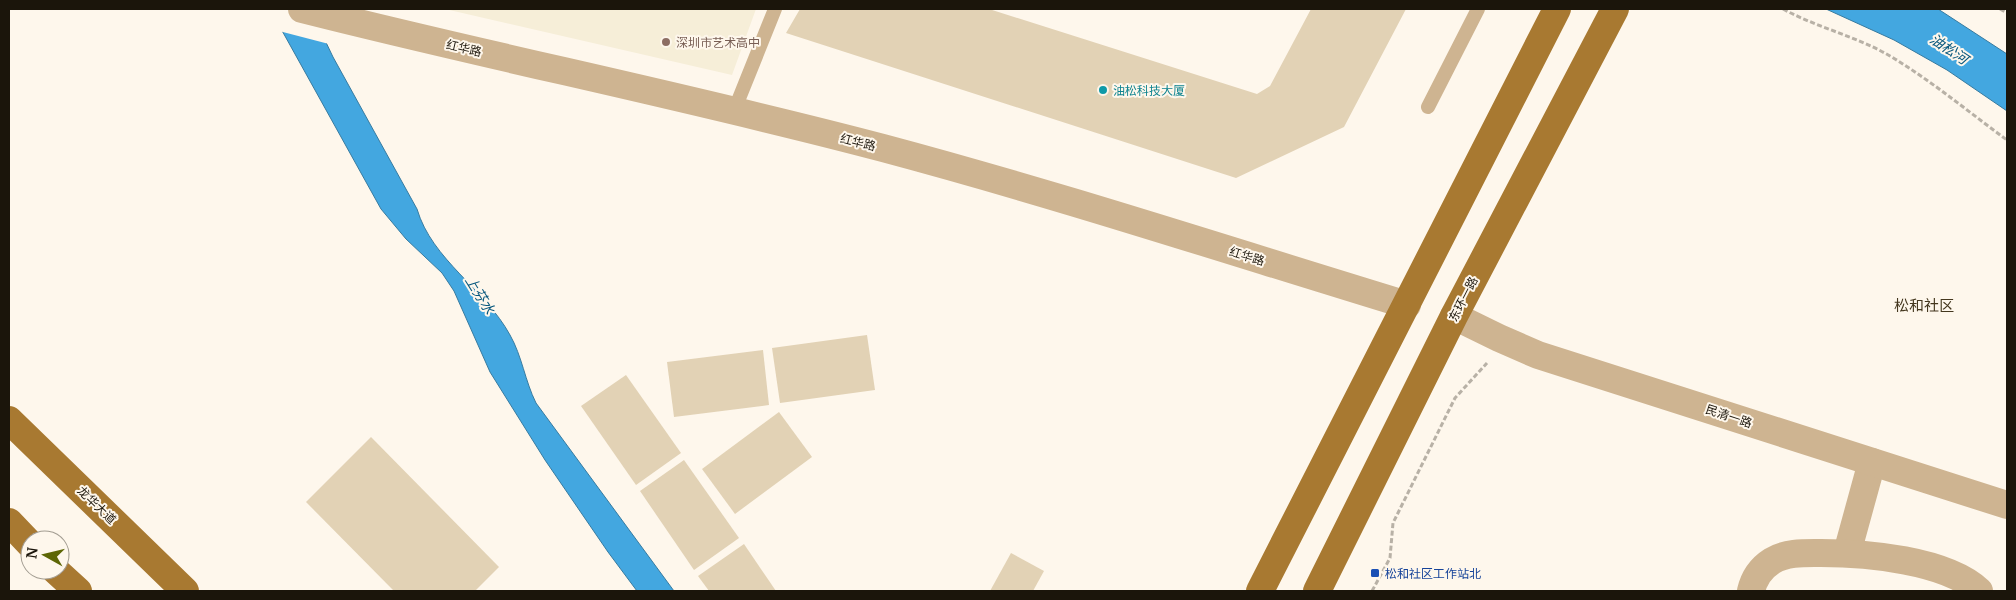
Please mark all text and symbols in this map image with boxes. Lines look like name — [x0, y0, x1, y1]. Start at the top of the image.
water label: 油松河 — [1927, 30, 1974, 70]
place label: 深圳市艺术高中 — [676, 35, 760, 50]
marker: 深圳市艺术高中 — [660, 36, 672, 48]
street label: 红华路 — [445, 37, 483, 59]
place label: 油松科技大厦 — [1113, 83, 1185, 98]
marker: 油松科技大厦 — [1097, 84, 1109, 96]
street label: 红华路 — [839, 130, 877, 154]
street label: 红华路 — [1228, 244, 1266, 268]
water label: 上芬水 — [461, 272, 499, 318]
street label: 东环一路 — [1445, 274, 1481, 324]
district label: 松和社区 — [1894, 296, 1954, 315]
street label: 民清一路 — [1704, 401, 1754, 431]
street label: 龙华大道 — [75, 483, 119, 527]
north arrow — [20, 530, 70, 580]
text: N — [22, 546, 42, 560]
place label: 松和社区工作站北 — [1385, 566, 1481, 581]
marker: 松和社区工作站北 — [1369, 567, 1381, 579]

